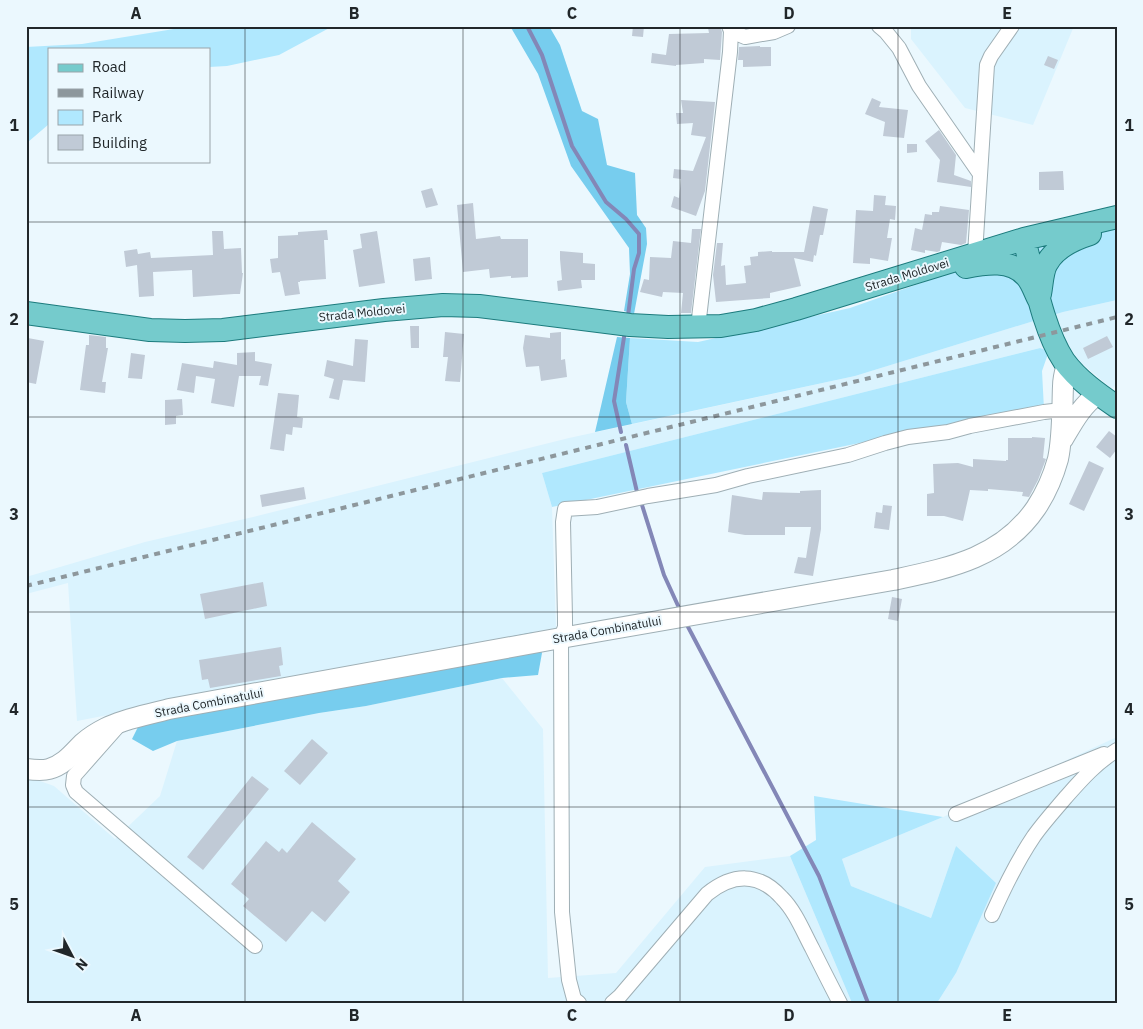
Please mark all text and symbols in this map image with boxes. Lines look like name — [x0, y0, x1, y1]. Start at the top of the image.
text: A — [131, 3, 142, 23]
text: B — [349, 3, 360, 23]
text: C — [567, 3, 577, 23]
text: D — [783, 3, 795, 23]
text: E — [1002, 3, 1012, 23]
legend — [48, 48, 210, 162]
text: Road — [92, 57, 127, 76]
text: Railway — [92, 83, 145, 102]
text: Park — [92, 107, 122, 126]
text: 1 — [9, 115, 19, 135]
text: 1 — [1124, 115, 1134, 135]
text: Building — [92, 133, 147, 152]
street label: Strada Moldovei — [863, 255, 951, 294]
street label: Strada Moldovei — [318, 301, 406, 325]
text: 2 — [9, 309, 19, 329]
text: 2 — [1124, 309, 1134, 329]
text: 3 — [9, 504, 19, 524]
text: 3 — [1124, 504, 1134, 524]
street label: Strada Combinatului — [551, 613, 662, 646]
street label: Strada Combinatului — [153, 685, 264, 720]
text: 4 — [9, 699, 19, 719]
text: 4 — [1124, 699, 1134, 719]
text: 5 — [9, 894, 19, 914]
text: 5 — [1124, 894, 1134, 914]
north arrow — [48, 932, 98, 982]
text: N — [72, 955, 92, 974]
text: A — [131, 1005, 142, 1025]
text: B — [349, 1005, 360, 1025]
text: C — [567, 1005, 577, 1025]
text: D — [783, 1005, 795, 1025]
text: E — [1002, 1005, 1012, 1025]

